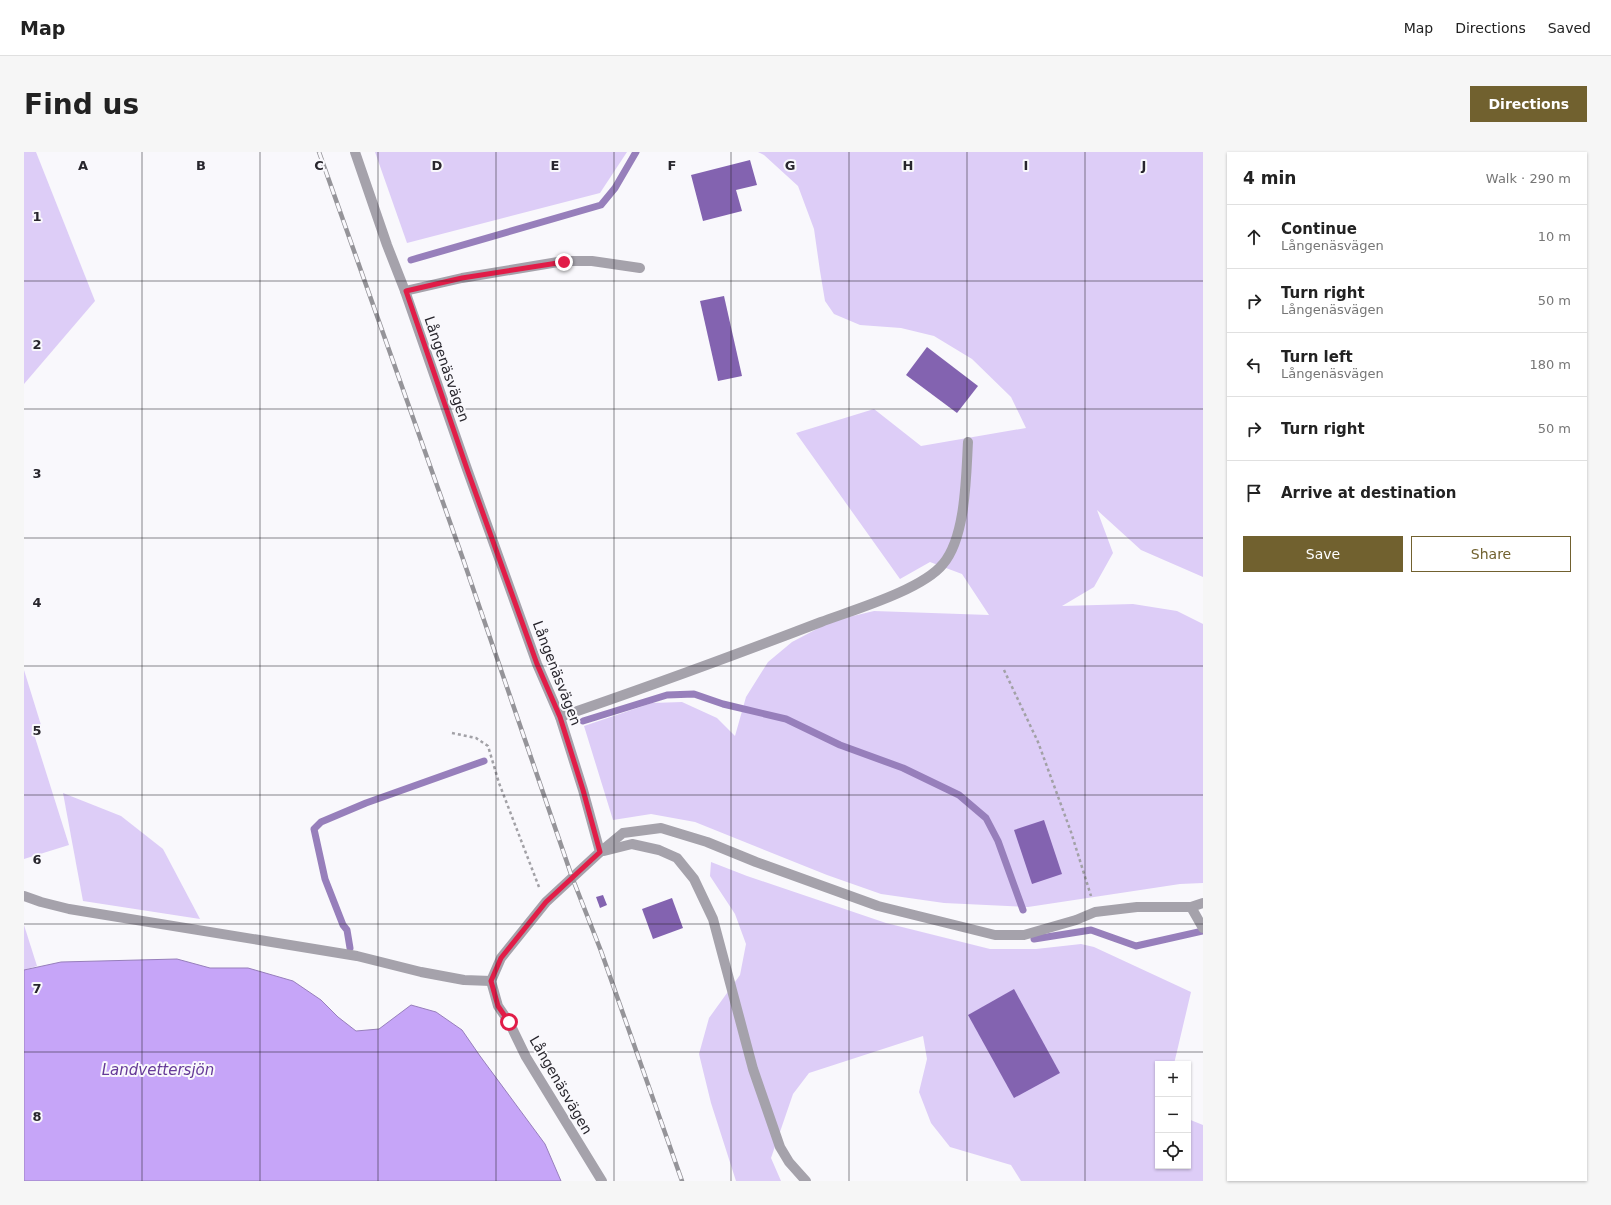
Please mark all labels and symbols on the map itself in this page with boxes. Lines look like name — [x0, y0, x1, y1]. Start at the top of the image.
text: A — [78, 158, 88, 173]
text: B — [196, 158, 206, 173]
text: C — [314, 158, 324, 173]
text: D — [432, 158, 443, 173]
text: E — [551, 158, 559, 173]
text: F — [668, 158, 676, 173]
text: G — [785, 158, 795, 173]
text: H — [903, 158, 913, 173]
text: I — [1024, 158, 1028, 173]
text: J — [1141, 158, 1146, 173]
text: 1 — [32, 209, 42, 224]
route end — [555, 253, 573, 271]
street label: Långenäsvägen — [421, 314, 473, 424]
text: 2 — [32, 337, 42, 352]
text: 3 — [32, 466, 42, 481]
text: 4 — [32, 595, 42, 610]
street label: Långenäsvägen — [530, 618, 584, 728]
text: 5 — [32, 723, 42, 738]
text: 6 — [32, 852, 42, 867]
text: 7 — [32, 981, 42, 996]
route start — [500, 1013, 518, 1031]
street label: Långenäsvägen — [526, 1033, 596, 1137]
water label: Landvettersjön — [102, 1061, 214, 1079]
text: 8 — [32, 1109, 42, 1124]

